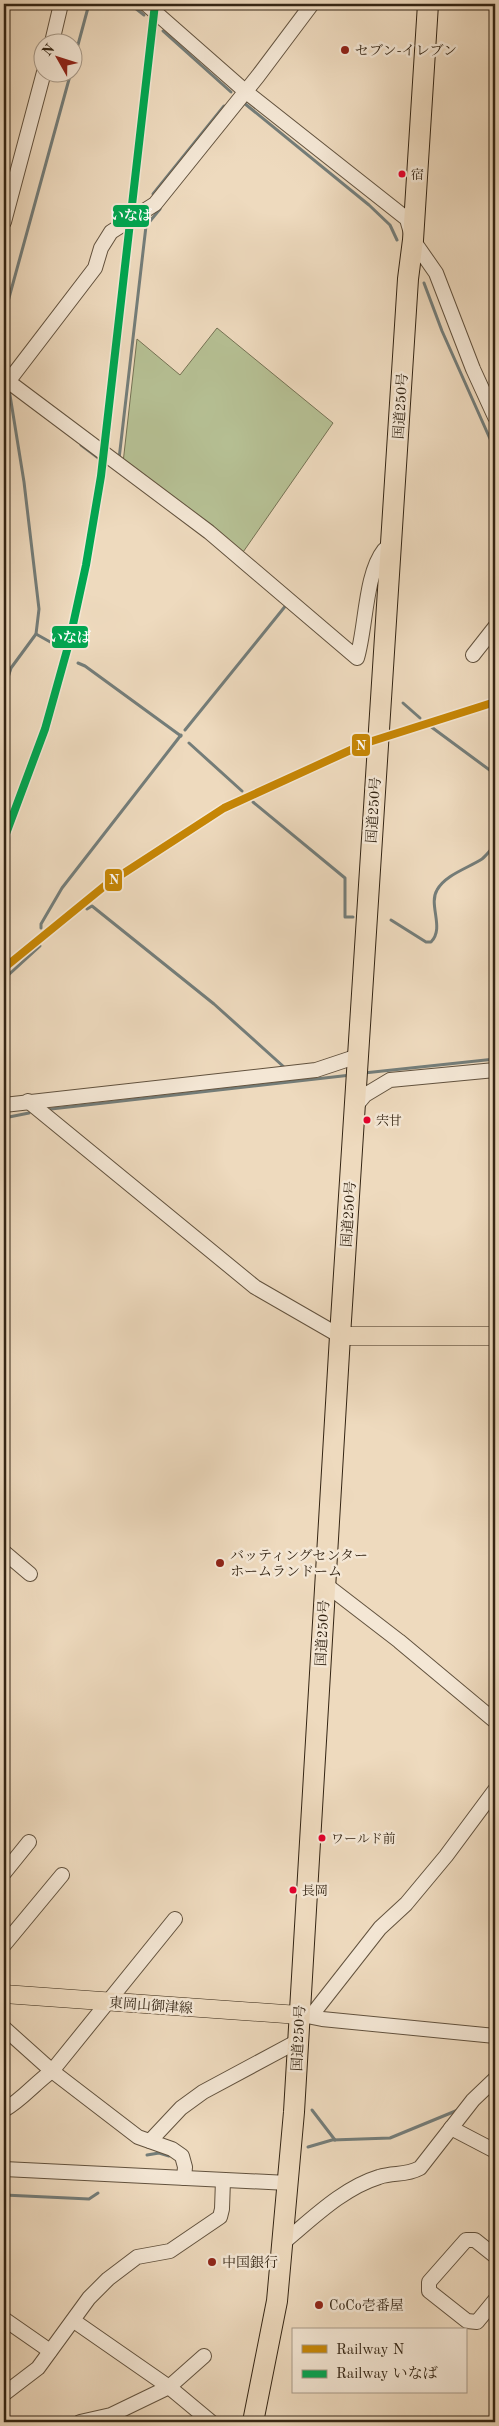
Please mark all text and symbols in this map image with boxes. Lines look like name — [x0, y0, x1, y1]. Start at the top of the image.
north arrow — [32, 32, 82, 82]
text: N — [40, 42, 58, 59]
place label: セブン-イレブン — [355, 43, 457, 58]
marker: セブン-イレブン — [339, 44, 351, 56]
place label: 宿 — [411, 167, 424, 182]
marker: 宿 — [397, 169, 407, 179]
line badge: いなば — [112, 204, 150, 228]
text: いなば — [110, 207, 152, 223]
street label: 国道250号 — [391, 372, 410, 440]
line badge: いなば — [51, 625, 89, 649]
text: いなば — [49, 629, 91, 645]
line badge: N — [351, 733, 371, 757]
text: N — [356, 739, 367, 753]
street label: 国道250号 — [364, 776, 383, 844]
line badge: N — [104, 868, 123, 892]
text: N — [109, 873, 120, 887]
place label: 宍甘 — [376, 1114, 402, 1128]
marker: 宍甘 — [362, 1115, 372, 1125]
street label: 国道250号 — [339, 1180, 358, 1248]
place label: バッティングセンター ホームランドーム — [230, 1548, 368, 1579]
marker: バッティングセンター ホームランドーム — [214, 1557, 226, 1569]
street label: 国道250号 — [313, 1599, 332, 1667]
place label: ワールド前 — [331, 1832, 396, 1846]
marker: ワールド前 — [317, 1833, 327, 1843]
place label: 長岡 — [302, 1884, 328, 1898]
marker: 長岡 — [288, 1885, 298, 1895]
street label: 東岡山御津線 — [109, 1995, 193, 2016]
street label: 国道250号 — [289, 2004, 308, 2072]
place label: 中国銀行 — [222, 2255, 278, 2270]
marker: 中国銀行 — [206, 2256, 218, 2268]
place label: CoCo壱番屋 — [329, 2298, 404, 2313]
marker: CoCo壱番屋 — [313, 2299, 325, 2311]
legend — [292, 2328, 466, 2394]
text: Railway N — [336, 2343, 405, 2358]
text: Railway いなば — [336, 2365, 438, 2382]

